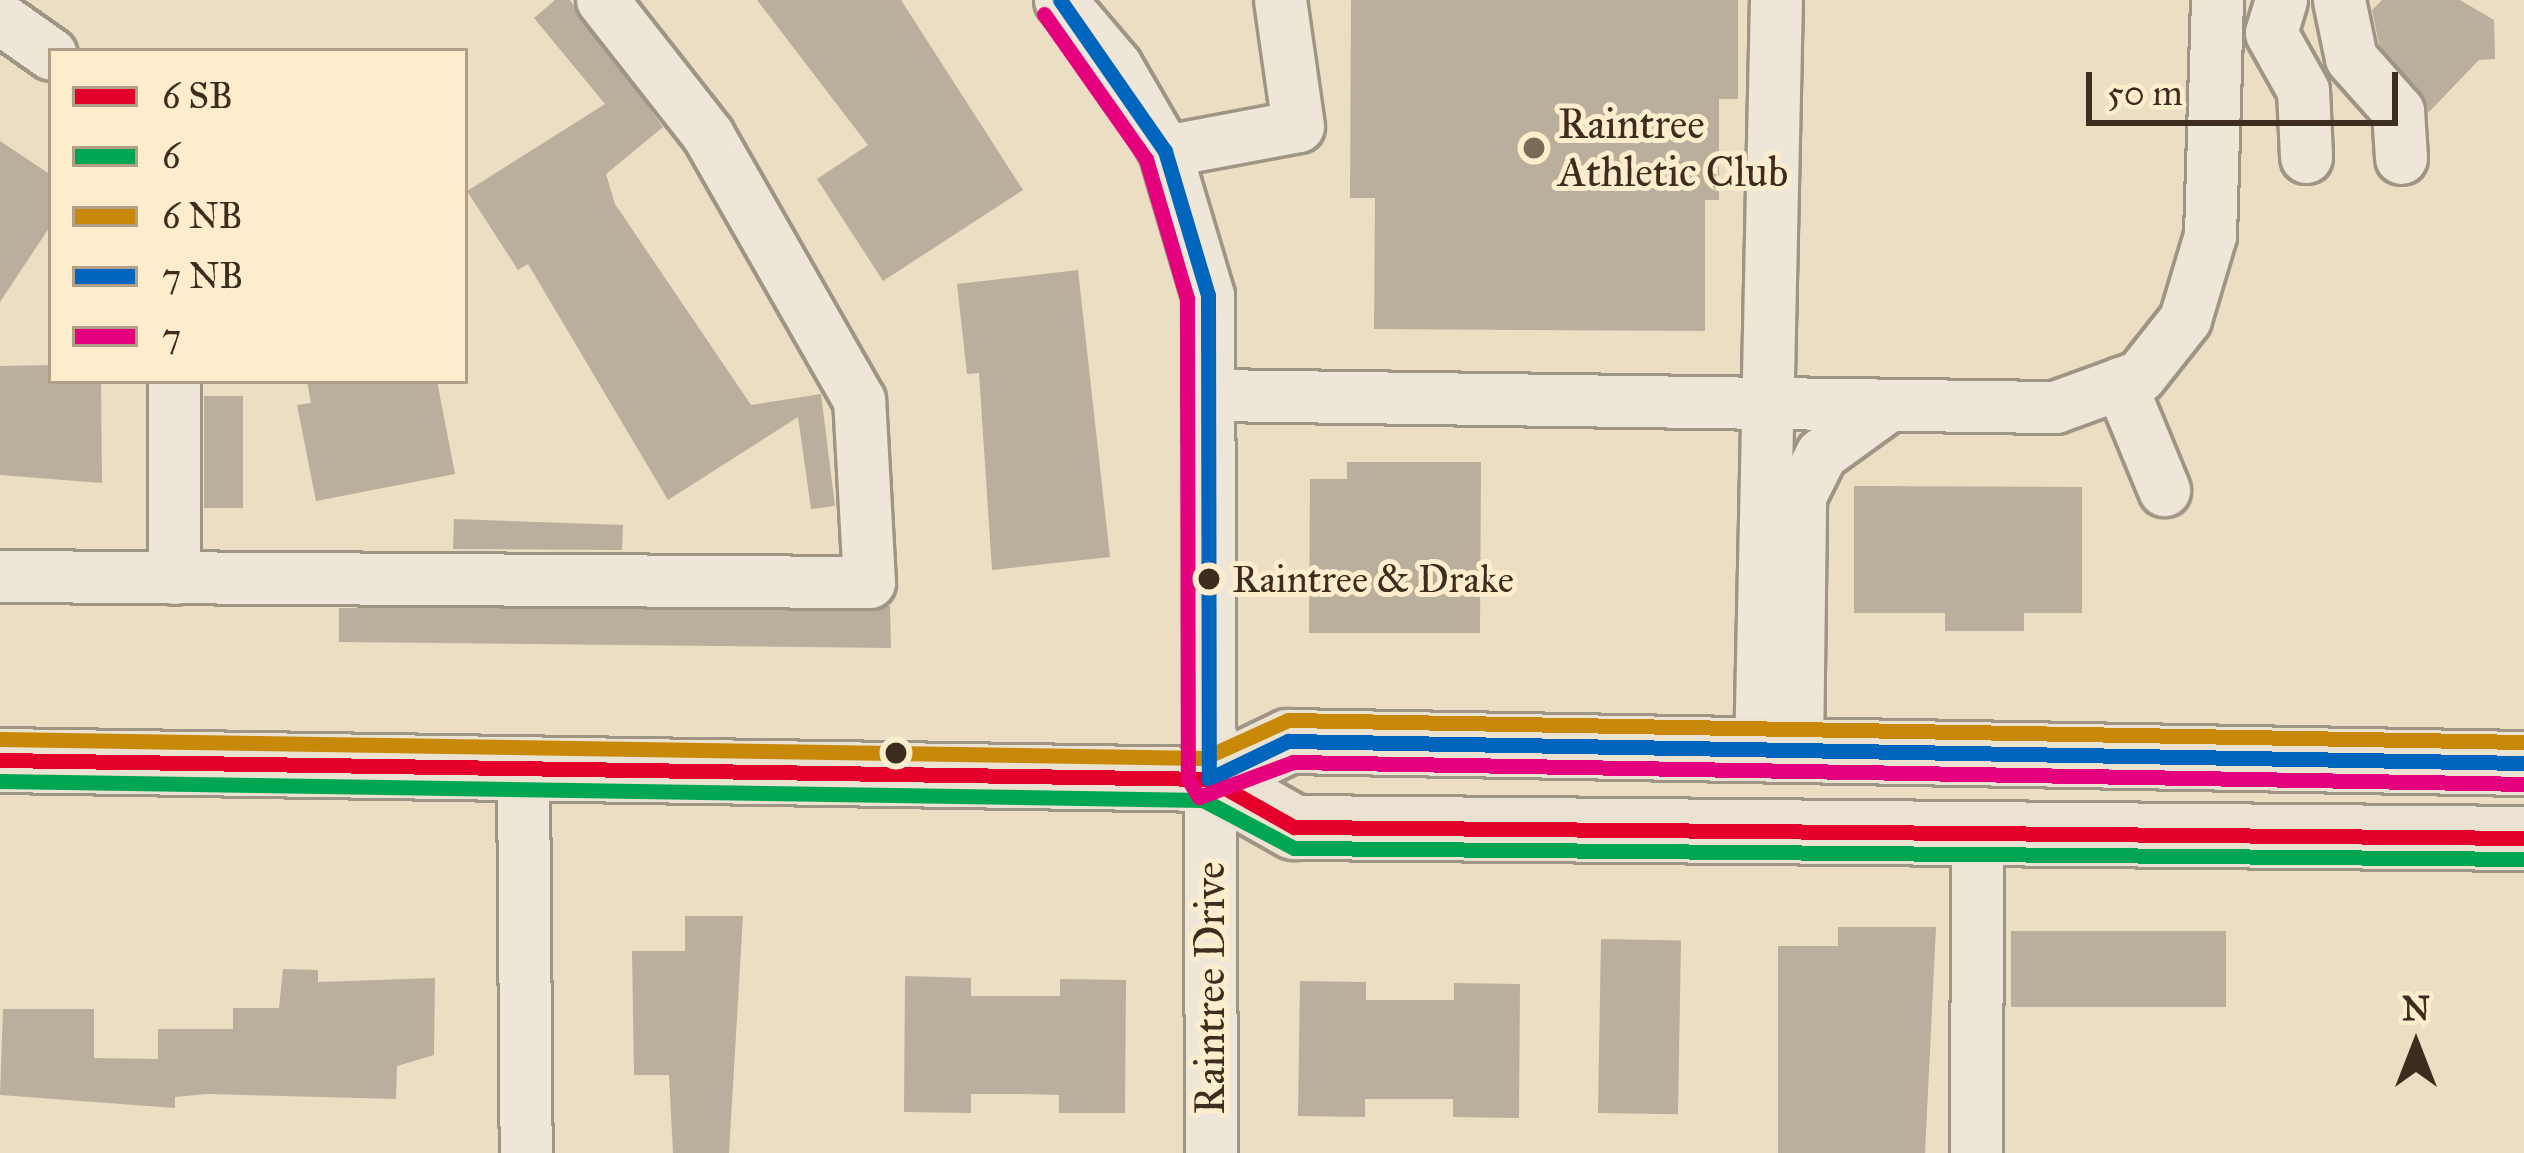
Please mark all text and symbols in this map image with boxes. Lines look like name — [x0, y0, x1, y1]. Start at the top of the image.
legend — [48, 48, 468, 384]
scale bar — [2092, 48, 2404, 122]
text: 50 m — [2107, 71, 2183, 115]
text: 6 SB — [162, 74, 233, 118]
place label: Raintree Athletic Club — [1558, 99, 1788, 198]
text: 6 — [162, 134, 180, 178]
marker: Raintree Athletic Club — [1521, 135, 1547, 161]
text: 6 NB — [162, 194, 243, 238]
text: 7 NB — [162, 254, 243, 298]
text: 7 — [162, 314, 181, 358]
place label: Raintree & Drake — [1232, 556, 1514, 602]
marker: Raintree & Drake — [1198, 568, 1220, 590]
unlabelled marker — [885, 742, 907, 764]
street label: Raintree Drive — [1185, 862, 1235, 1114]
north arrow — [2356, 985, 2476, 1105]
text: N — [2402, 989, 2430, 1029]

